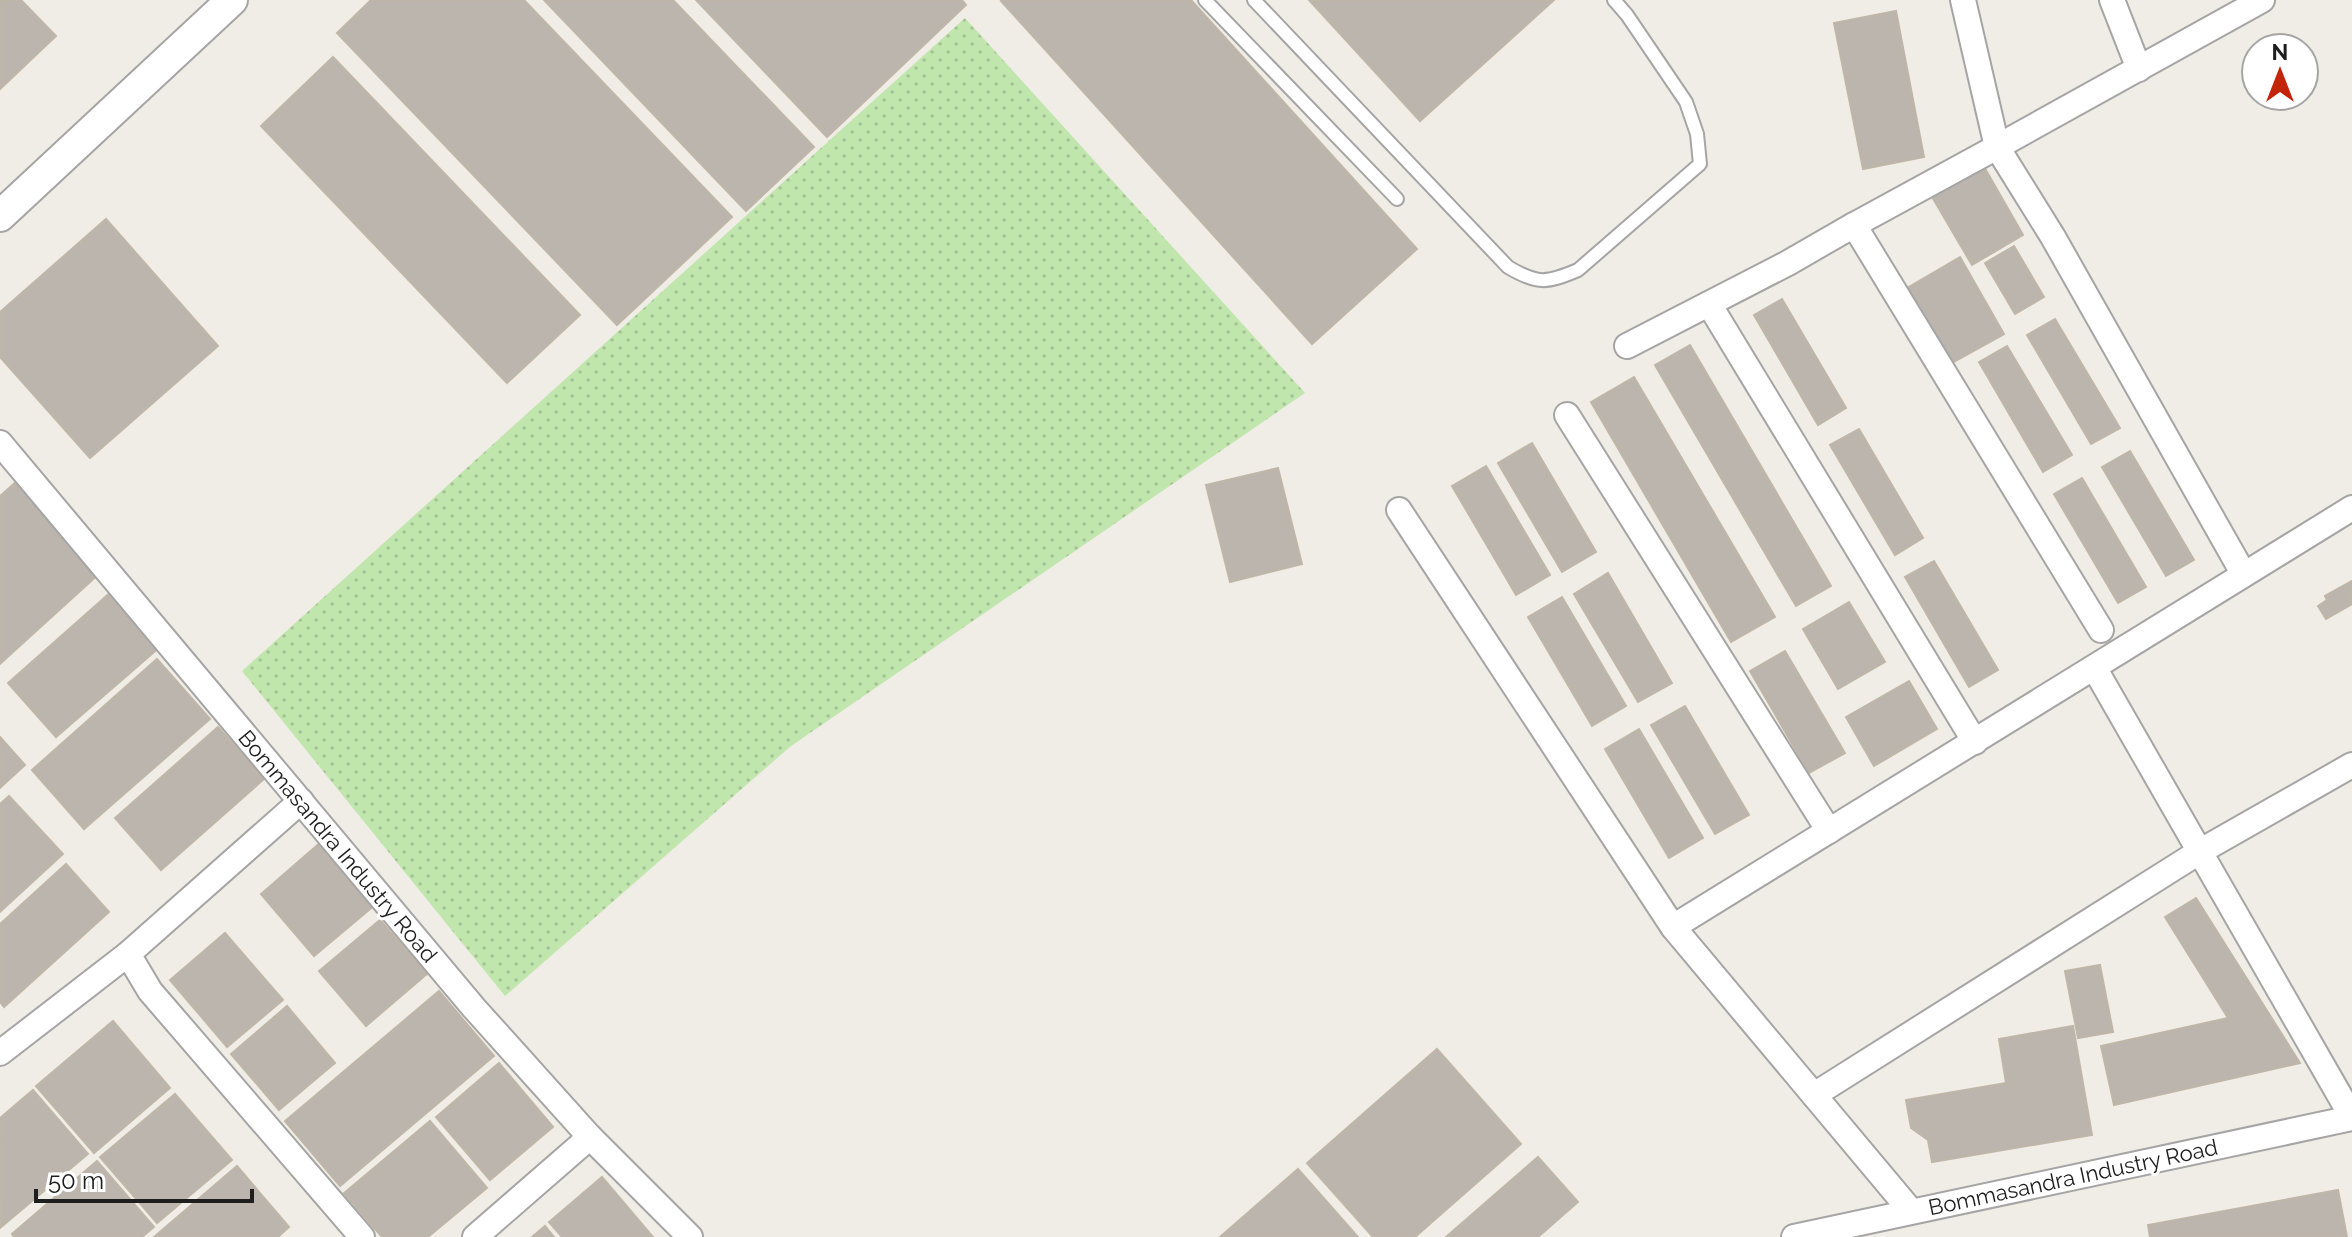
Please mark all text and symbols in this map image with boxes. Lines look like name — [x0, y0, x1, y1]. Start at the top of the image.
north arrow — [2240, 32, 2320, 112]
text: N — [2272, 39, 2288, 65]
street label: Bommasandra Industry Road — [233, 725, 443, 967]
street label: Bommasandra Industry Road — [1926, 1134, 2220, 1220]
scale bar — [36, 1153, 252, 1203]
text: 50 m — [48, 1166, 104, 1195]

